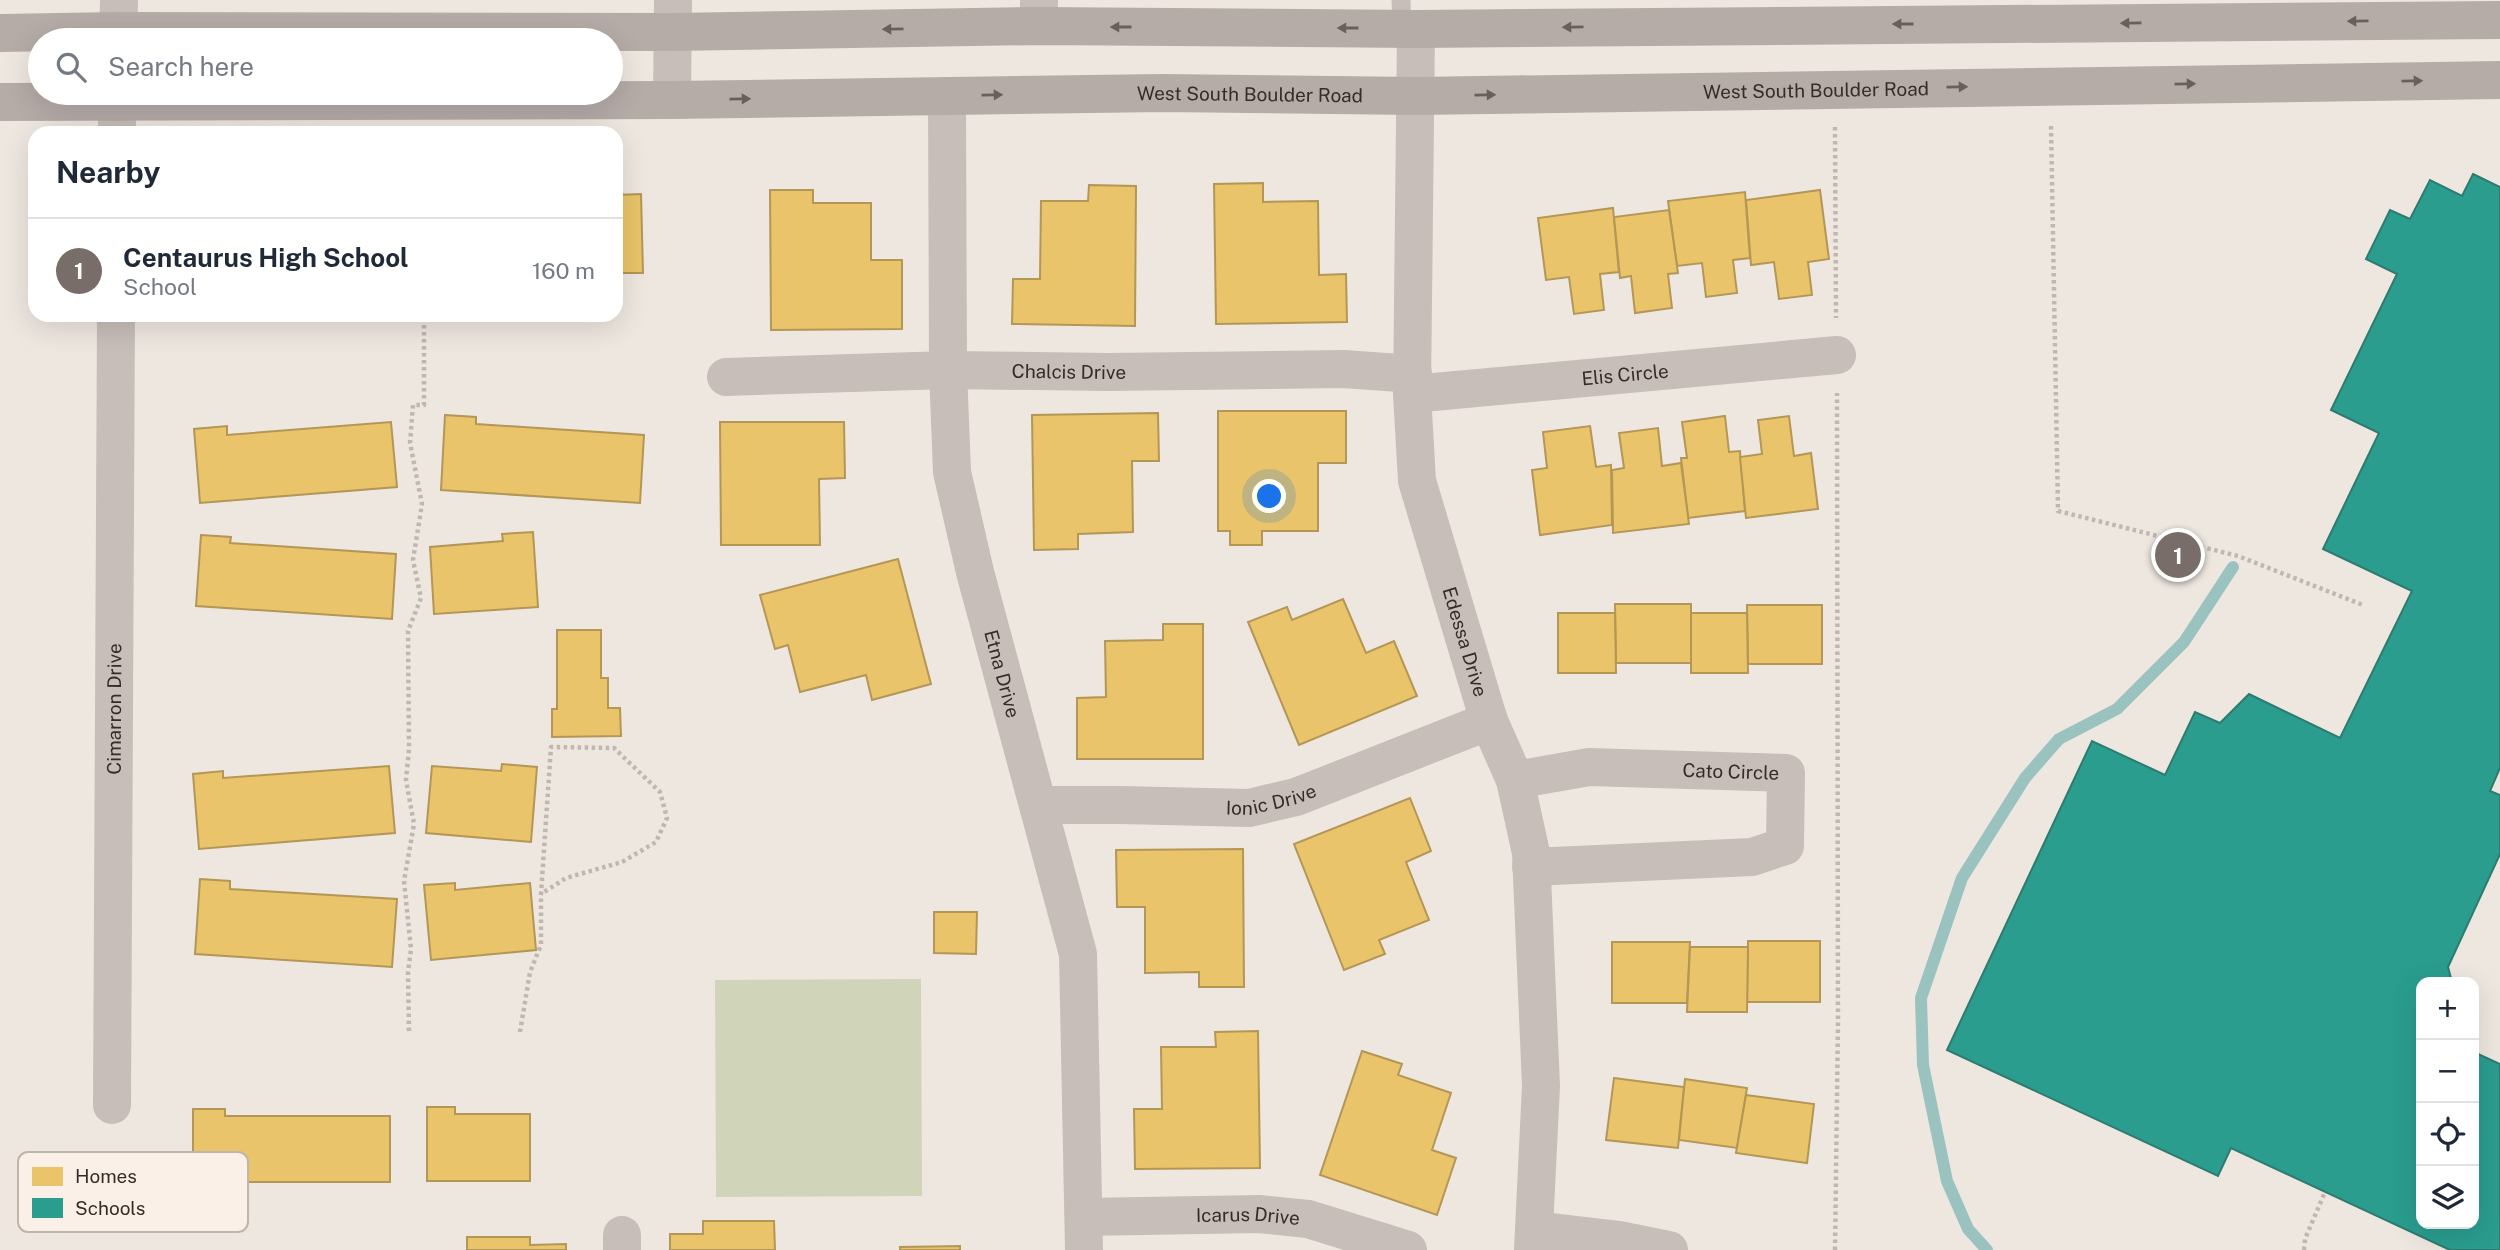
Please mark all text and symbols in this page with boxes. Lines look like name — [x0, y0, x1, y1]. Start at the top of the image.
one-way arrow — [2347, 15, 2369, 27]
one-way arrow — [2120, 17, 2142, 29]
one-way arrow — [1892, 18, 1914, 30]
one-way arrow — [1109, 21, 1131, 32]
one-way arrow — [1562, 21, 1584, 33]
one-way arrow — [1337, 22, 1359, 34]
one-way arrow — [882, 23, 904, 34]
search box — [28, 28, 623, 105]
icon: search — [52, 48, 90, 86]
text: Search here — [108, 51, 254, 82]
one-way arrow — [2401, 75, 2423, 87]
street label: West South Boulder Road — [1703, 77, 1929, 103]
one-way arrow — [2174, 78, 2196, 90]
street label: West South Boulder Road — [1137, 82, 1363, 106]
one-way arrow — [1946, 82, 1968, 93]
one-way arrow — [982, 89, 1004, 101]
one-way arrow — [1474, 89, 1496, 101]
one-way arrow — [730, 93, 752, 105]
text: Nearby — [56, 154, 160, 190]
text: Centaurus High School — [123, 242, 409, 273]
text: 1 — [74, 257, 84, 284]
text: 160 m — [532, 257, 595, 284]
text: School — [123, 273, 197, 300]
street label: Elis Circle — [1581, 359, 1670, 389]
street label: Chalcis Drive — [1012, 360, 1126, 383]
your location — [1252, 479, 1286, 513]
pin: 1 — [2155, 529, 2201, 581]
street label: Edessa Drive — [1438, 584, 1492, 699]
street label: Etna Drive — [980, 627, 1025, 720]
street label: Cimarron Drive — [103, 643, 125, 775]
street label: Cato Circle — [1682, 759, 1780, 784]
street label: Ionic Drive — [1226, 779, 1319, 819]
map controls — [2416, 977, 2479, 1229]
button: + — [2416, 977, 2479, 1040]
button: − — [2416, 1040, 2479, 1103]
button: locate — [2416, 1103, 2479, 1166]
legend — [18, 1152, 248, 1232]
text: Homes — [75, 1165, 137, 1187]
button: layers — [2416, 1166, 2479, 1229]
text: Schools — [75, 1197, 145, 1219]
street label: Icarus Drive — [1196, 1203, 1301, 1229]

